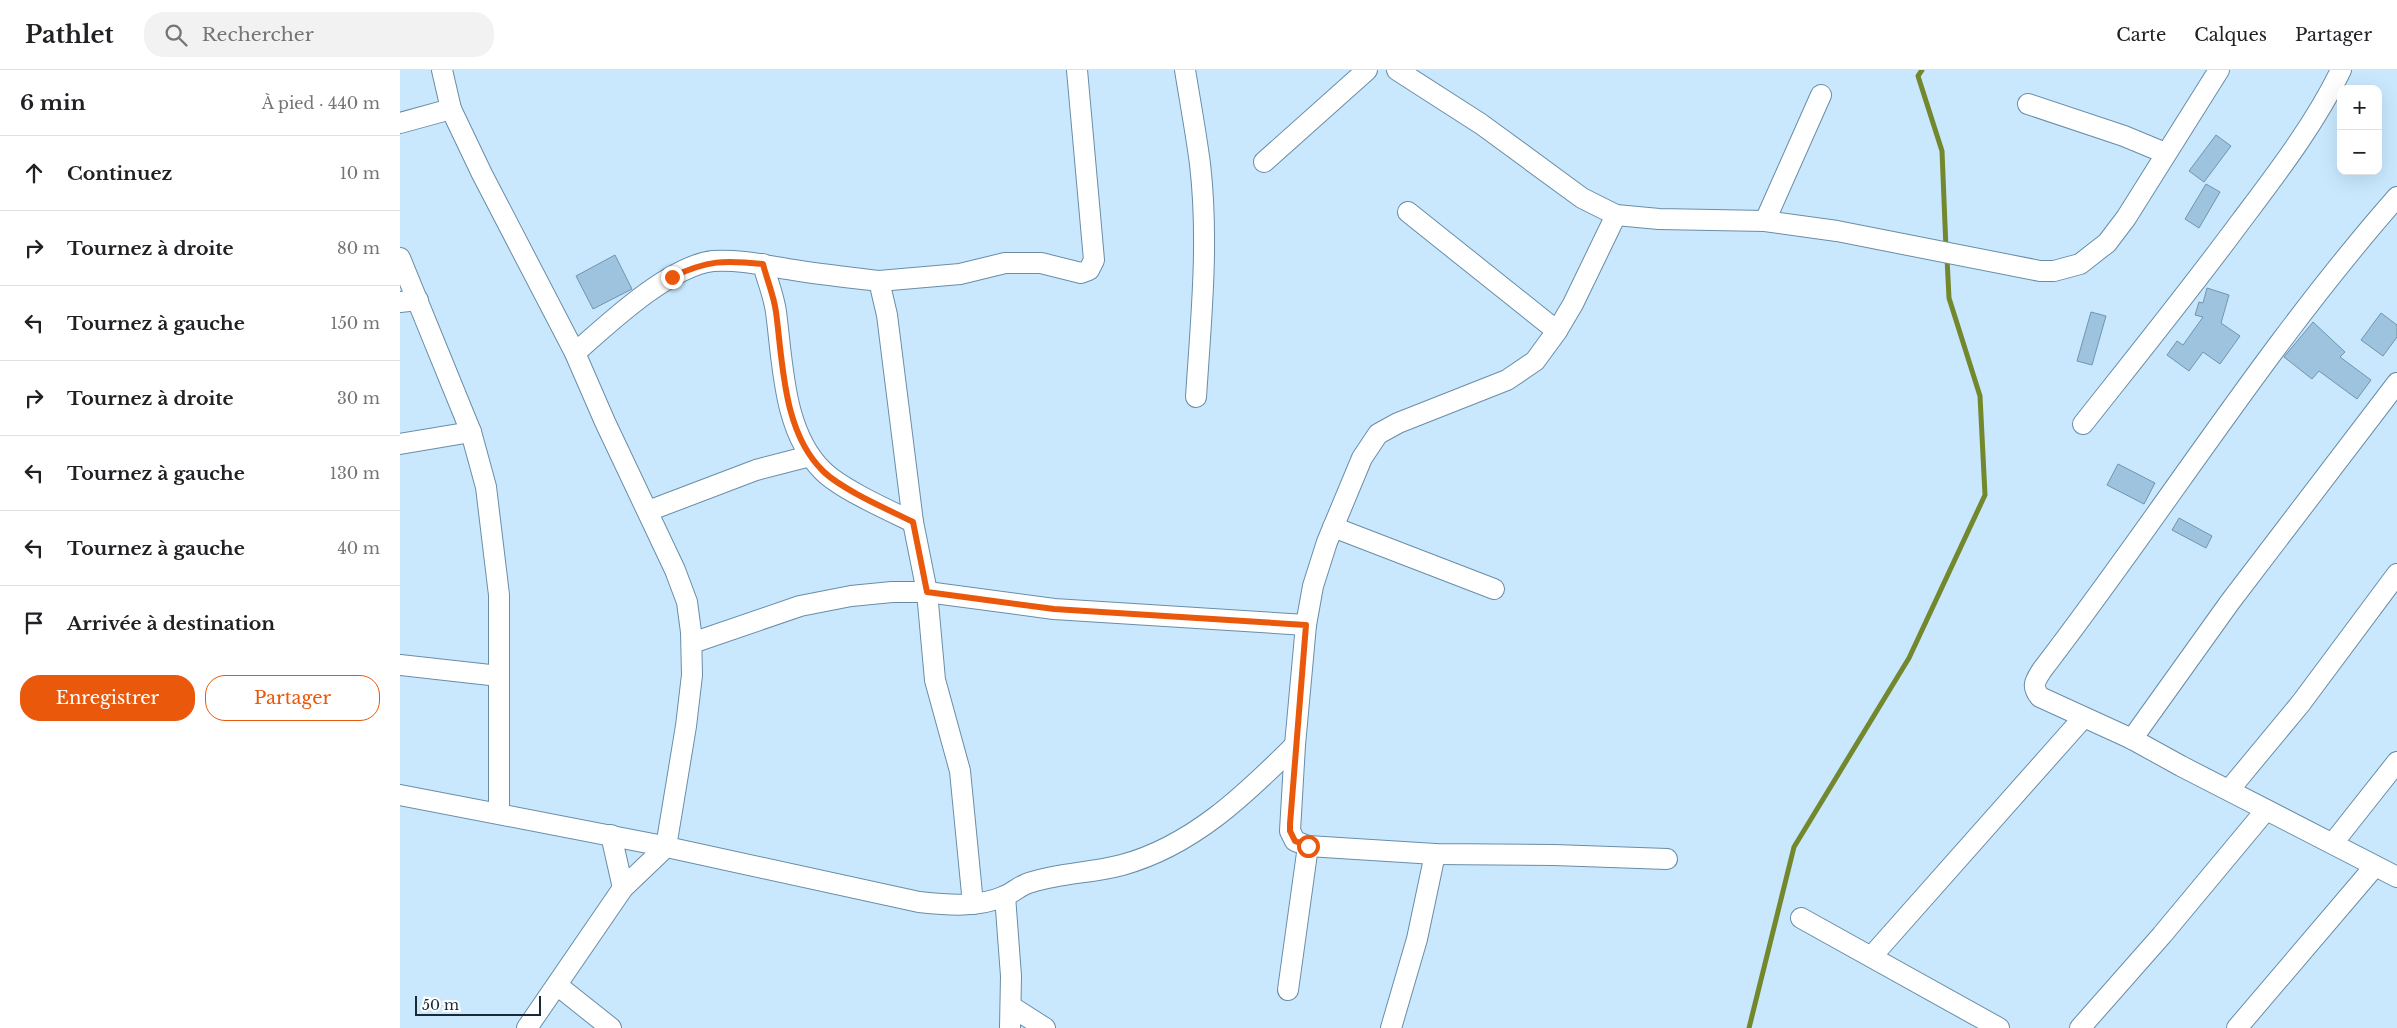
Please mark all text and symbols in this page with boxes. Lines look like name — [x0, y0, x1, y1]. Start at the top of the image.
search box — [144, 12, 494, 57]
text: Pathlet — [25, 20, 114, 49]
icon: search — [162, 21, 190, 49]
text: Rechercher — [202, 23, 314, 46]
text: Carte — [2116, 24, 2166, 46]
text: Calques — [2194, 24, 2267, 46]
text: Partager — [2295, 24, 2372, 46]
map controls — [2337, 85, 2382, 175]
button: + — [2337, 85, 2382, 130]
text: 6 min — [20, 90, 86, 116]
text: À pied · 440 m — [262, 93, 380, 113]
button: − — [2337, 130, 2382, 175]
icon: ahead — [20, 159, 48, 187]
text: Continuez — [67, 162, 172, 185]
text: 10 m — [340, 163, 380, 183]
icon: right — [20, 234, 48, 262]
text: Tournez à droite — [67, 237, 234, 260]
text: 80 m — [337, 238, 380, 258]
route end — [661, 266, 684, 289]
icon: left — [20, 309, 48, 337]
text: Tournez à gauche — [67, 312, 245, 335]
text: 150 m — [331, 313, 380, 333]
icon: right — [20, 384, 48, 412]
text: Tournez à droite — [67, 387, 234, 410]
text: 30 m — [337, 388, 380, 408]
icon: left — [20, 459, 48, 487]
text: Tournez à gauche — [67, 462, 245, 485]
text: 130 m — [330, 463, 380, 483]
icon: left — [20, 534, 48, 562]
text: Tournez à gauche — [67, 537, 245, 560]
text: 40 m — [337, 538, 380, 558]
icon: arrive — [20, 609, 48, 637]
text: Arrivée à destination — [67, 612, 275, 635]
button: Enregistrer — [20, 675, 195, 721]
button: Partager — [205, 675, 380, 721]
route start — [1297, 835, 1320, 858]
scale bar — [415, 993, 541, 1016]
text: 50 m — [422, 996, 459, 1014]

